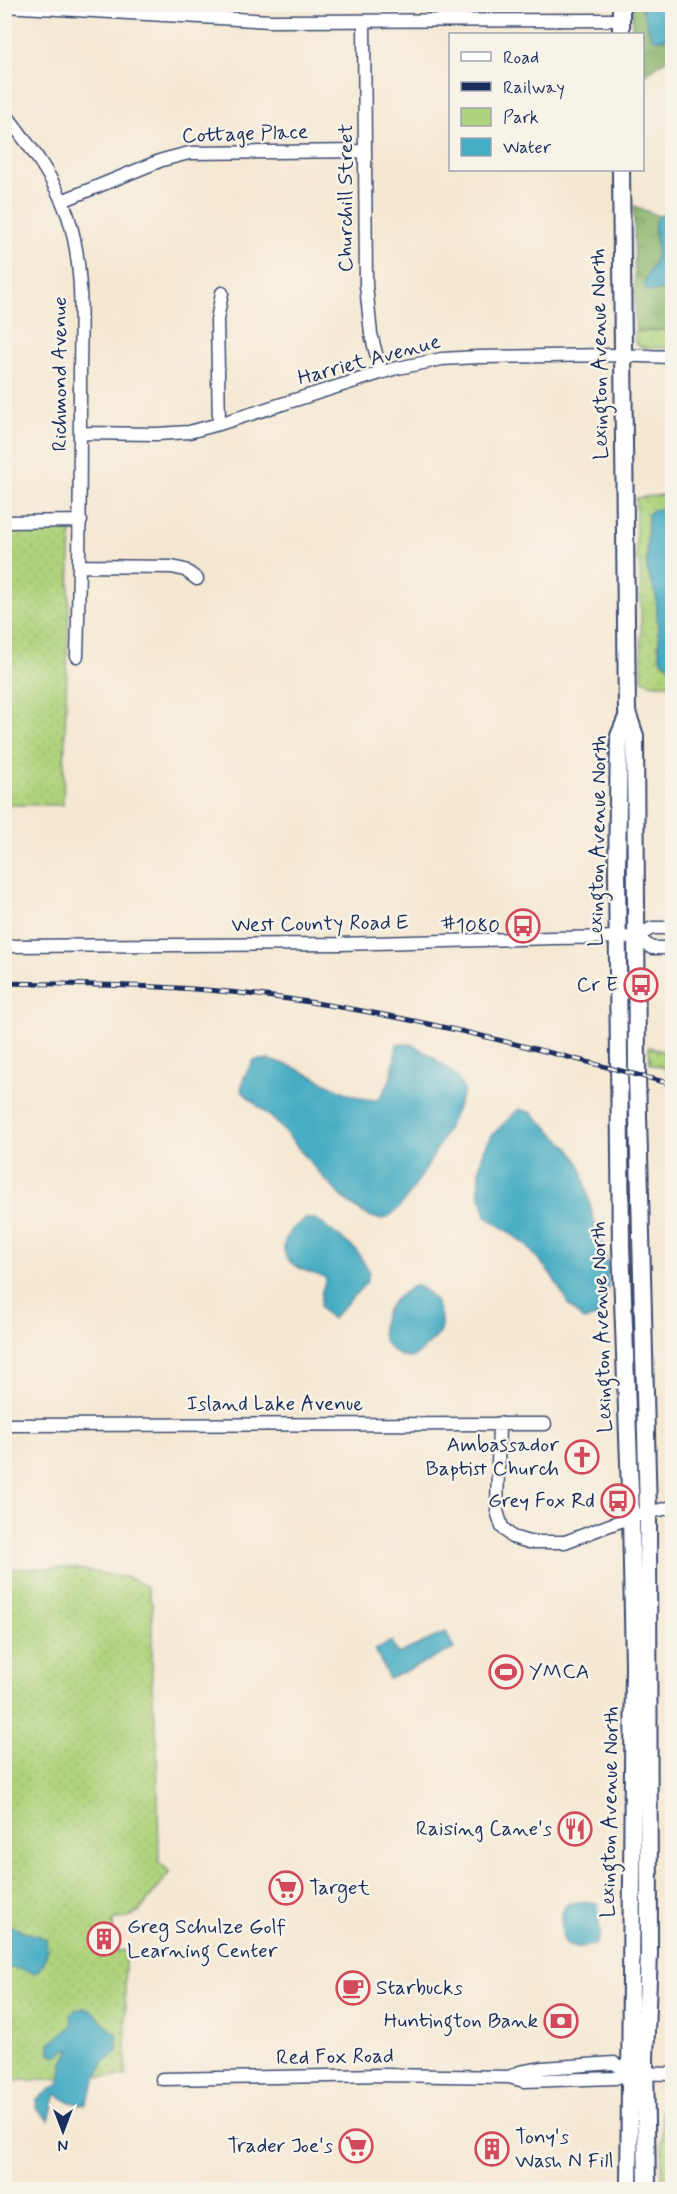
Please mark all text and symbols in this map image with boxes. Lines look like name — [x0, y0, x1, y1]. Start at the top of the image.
legend — [449, 33, 644, 171]
text: Road — [503, 46, 539, 70]
text: Railway — [503, 76, 565, 100]
text: Park — [503, 106, 539, 130]
street label: Cottage Place — [181, 118, 309, 150]
street label: Churchill Street — [332, 124, 360, 272]
text: Water — [503, 136, 552, 160]
street label: Lexington Avenue North — [584, 248, 618, 460]
street label: Richmond Avenue — [46, 297, 74, 451]
street label: Harriet Avenue — [295, 327, 443, 393]
street label: Lexington Avenue North — [582, 735, 616, 947]
street label: West County Road E — [231, 908, 409, 940]
bus stop icon: #1080 — [505, 908, 541, 944]
place label: #1080 — [440, 912, 500, 940]
bus stop icon: Cr E — [623, 967, 659, 1003]
place label: Cr E — [576, 971, 618, 999]
street label: Lexington Avenue North — [584, 1221, 622, 1433]
street label: Island Lake Avenue — [187, 1390, 363, 1418]
place label: Ambassador Baptist Church — [426, 1431, 559, 1483]
church icon: Ambassador Baptist Church — [564, 1439, 600, 1475]
bus stop icon: Grey Fox Rd — [600, 1483, 636, 1519]
place label: Grey Fox Rd — [488, 1487, 595, 1515]
sports icon: YMCA — [488, 1654, 524, 1690]
place label: YMCA — [529, 1658, 589, 1686]
street label: Lexington Avenue North — [594, 1706, 628, 1918]
restaurant icon: Raising Cane's — [557, 1811, 593, 1847]
place label: Raising Cane's — [416, 1815, 552, 1843]
supermarket icon: Target — [268, 1870, 304, 1906]
place label: Target — [309, 1874, 371, 1903]
place label: Greg Schulze Golf Learning Center — [127, 1913, 286, 1967]
building icon: Greg Schulze Golf Learning Center — [86, 1921, 122, 1957]
cafe icon: Starbucks — [335, 1970, 371, 2006]
place label: Starbucks — [376, 1974, 463, 2002]
bank icon: Huntington Bank — [543, 2003, 579, 2039]
place label: Huntington Bank — [384, 2007, 538, 2037]
street label: Red Fox Road — [276, 2042, 394, 2072]
north arrow — [33, 2101, 93, 2161]
place label: Tony's Wash N Fill — [515, 2123, 614, 2175]
supermarket icon: Trader Joe's — [338, 2128, 374, 2164]
building icon: Tony's Wash N Fill — [474, 2131, 510, 2167]
place label: Trader Joe's — [227, 2132, 333, 2160]
text: N — [58, 2134, 68, 2155]

